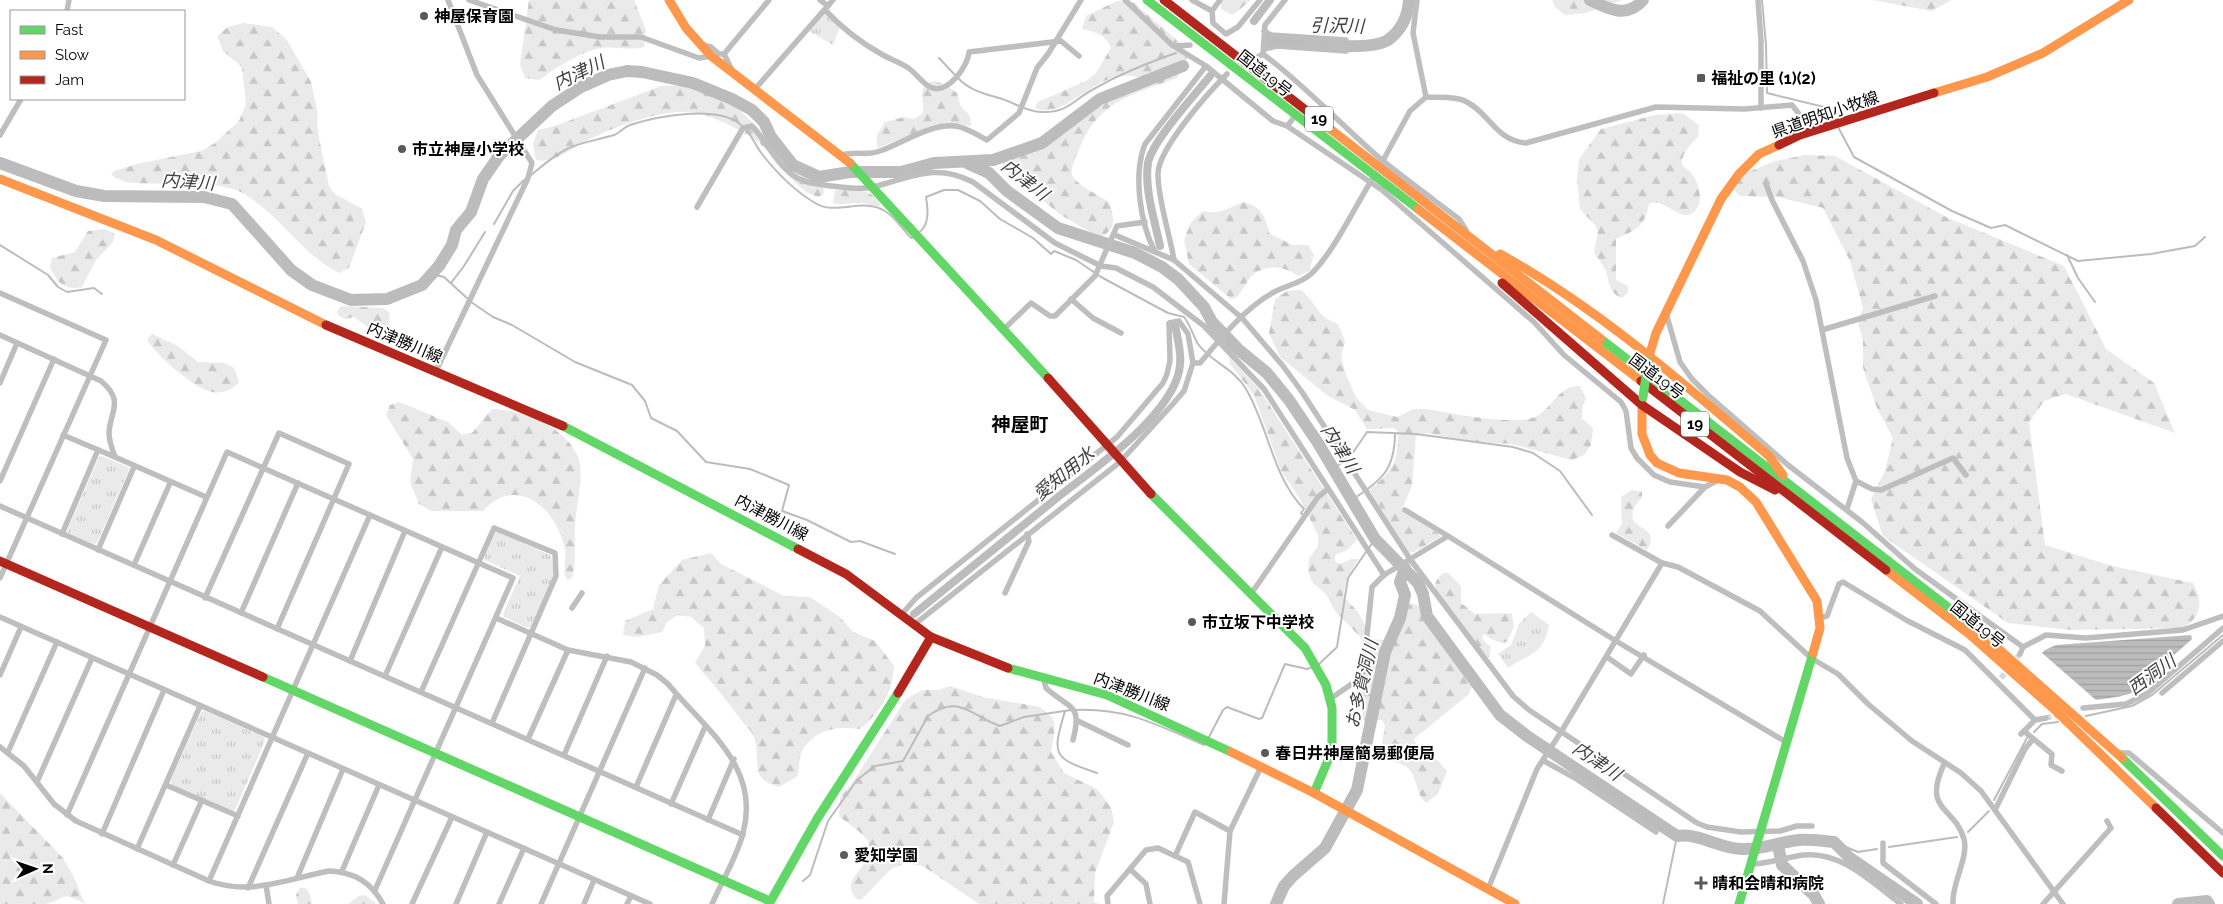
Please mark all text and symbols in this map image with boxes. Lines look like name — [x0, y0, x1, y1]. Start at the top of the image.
place label: 神屋保育園 — [434, 7, 514, 26]
legend — [10, 10, 185, 100]
marker: 神屋保育園 — [418, 10, 430, 22]
water label: 引沢川 — [1310, 15, 1366, 37]
text: Fast — [55, 21, 83, 39]
text: Slow — [55, 46, 89, 64]
street label: 国道19号 — [1234, 46, 1296, 101]
water label: 内津川 — [550, 50, 609, 94]
place label: 福祉の里 (1)(2) — [1711, 69, 1816, 88]
text: Jam — [55, 71, 84, 89]
marker: 福祉の里 (1)(2) — [1695, 72, 1707, 84]
street label: 県道明知小牧線 — [1769, 87, 1881, 142]
road number: 19 — [1305, 106, 1333, 132]
place label: 市立神屋小学校 — [412, 140, 524, 159]
marker: 市立神屋小学校 — [396, 143, 408, 155]
water label: 内津川 — [998, 155, 1055, 206]
water label: 内津川 — [160, 169, 218, 194]
street label: 内津勝川線 — [364, 318, 445, 367]
street label: 国道19号 — [1625, 349, 1688, 403]
road number: 19 — [1681, 412, 1709, 436]
district label: 神屋町 — [991, 413, 1049, 435]
water label: 内津川 — [1317, 420, 1365, 479]
water label: 愛知用水 — [1029, 442, 1100, 504]
street label: 内津勝川線 — [732, 490, 812, 545]
street label: 国道19号 — [1947, 597, 2009, 652]
place label: 市立坂下中学校 — [1202, 613, 1314, 632]
marker: 市立坂下中学校 — [1186, 616, 1198, 628]
water label: お多賀洞川 — [1341, 636, 1382, 730]
water label: 西洞川 — [2124, 649, 2181, 699]
street label: 内津勝川線 — [1091, 668, 1173, 715]
water label: 内津川 — [1569, 737, 1627, 786]
place label: 春日井神屋簡易郵便局 — [1275, 744, 1435, 763]
marker: 春日井神屋簡易郵便局 — [1259, 747, 1271, 759]
north arrow — [10, 844, 60, 894]
place label: 愛知学園 — [854, 846, 918, 865]
marker: 愛知学園 — [838, 849, 850, 861]
text: N — [40, 863, 56, 874]
place label: 晴和会晴和病院 — [1712, 874, 1824, 893]
marker: 晴和会晴和病院 — [1694, 876, 1708, 890]

